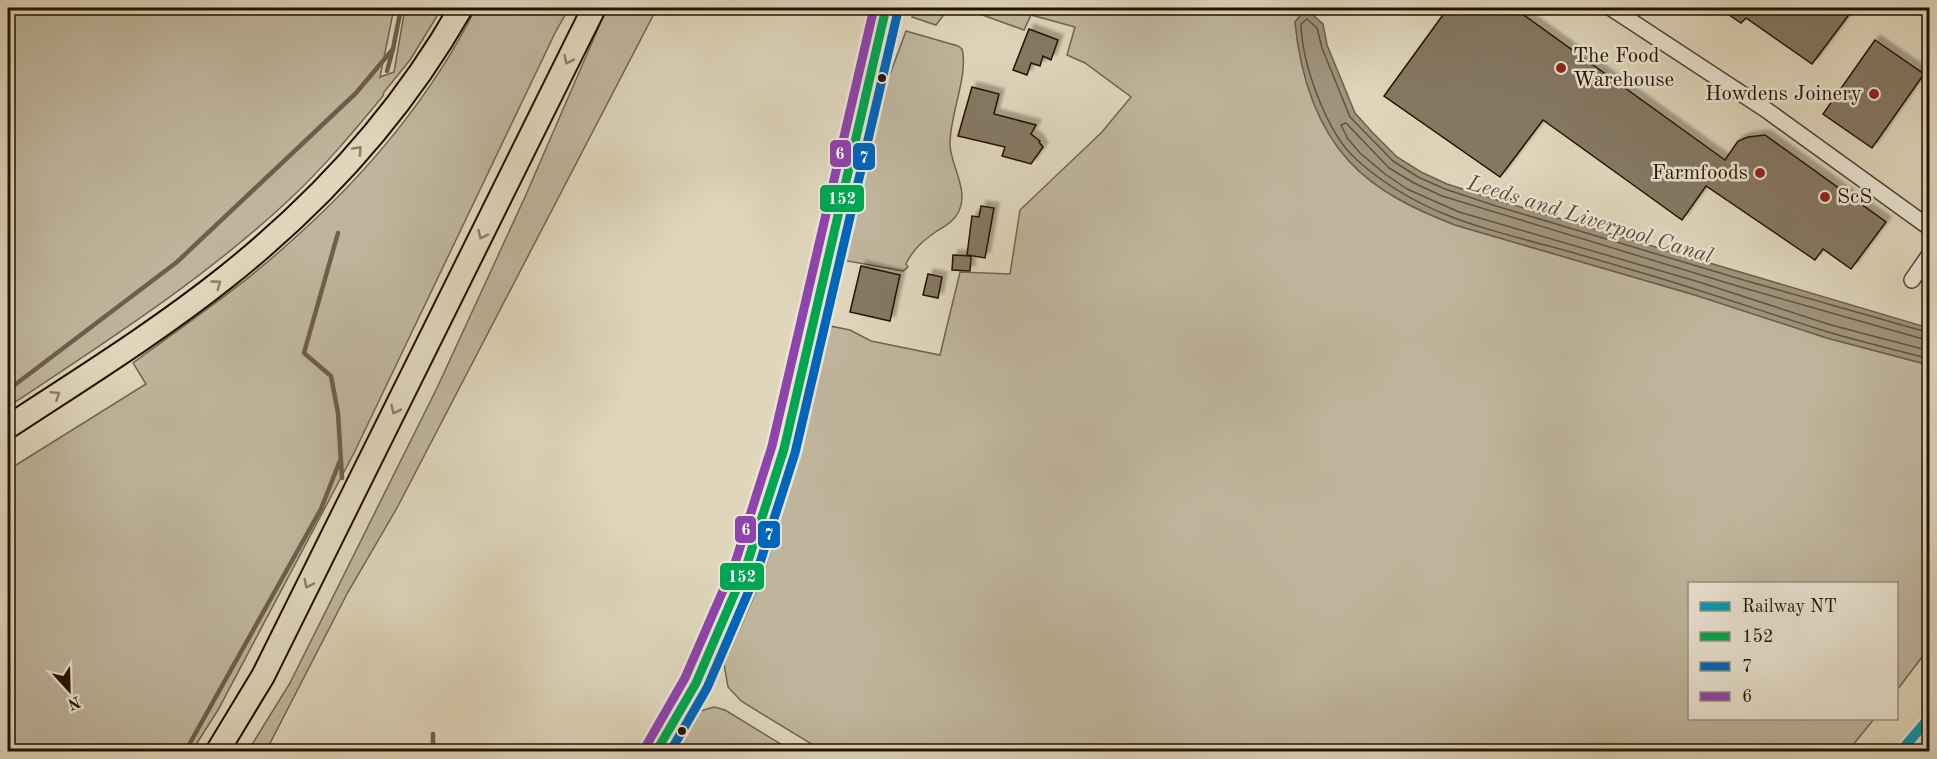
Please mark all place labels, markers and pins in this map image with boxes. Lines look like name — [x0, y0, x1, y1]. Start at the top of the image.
place label: The Food Warehouse — [1573, 46, 1674, 91]
marker: The Food Warehouse — [1554, 61, 1568, 75]
unlabelled marker — [876, 72, 888, 84]
place label: Howdens Joinery — [1705, 84, 1862, 105]
marker: Howdens Joinery — [1867, 87, 1881, 101]
place label: Farmfoods — [1652, 163, 1748, 184]
marker: Farmfoods — [1753, 166, 1767, 180]
place label: ScS — [1837, 187, 1872, 208]
marker: ScS — [1818, 190, 1832, 204]
unlabelled marker — [676, 725, 688, 737]

